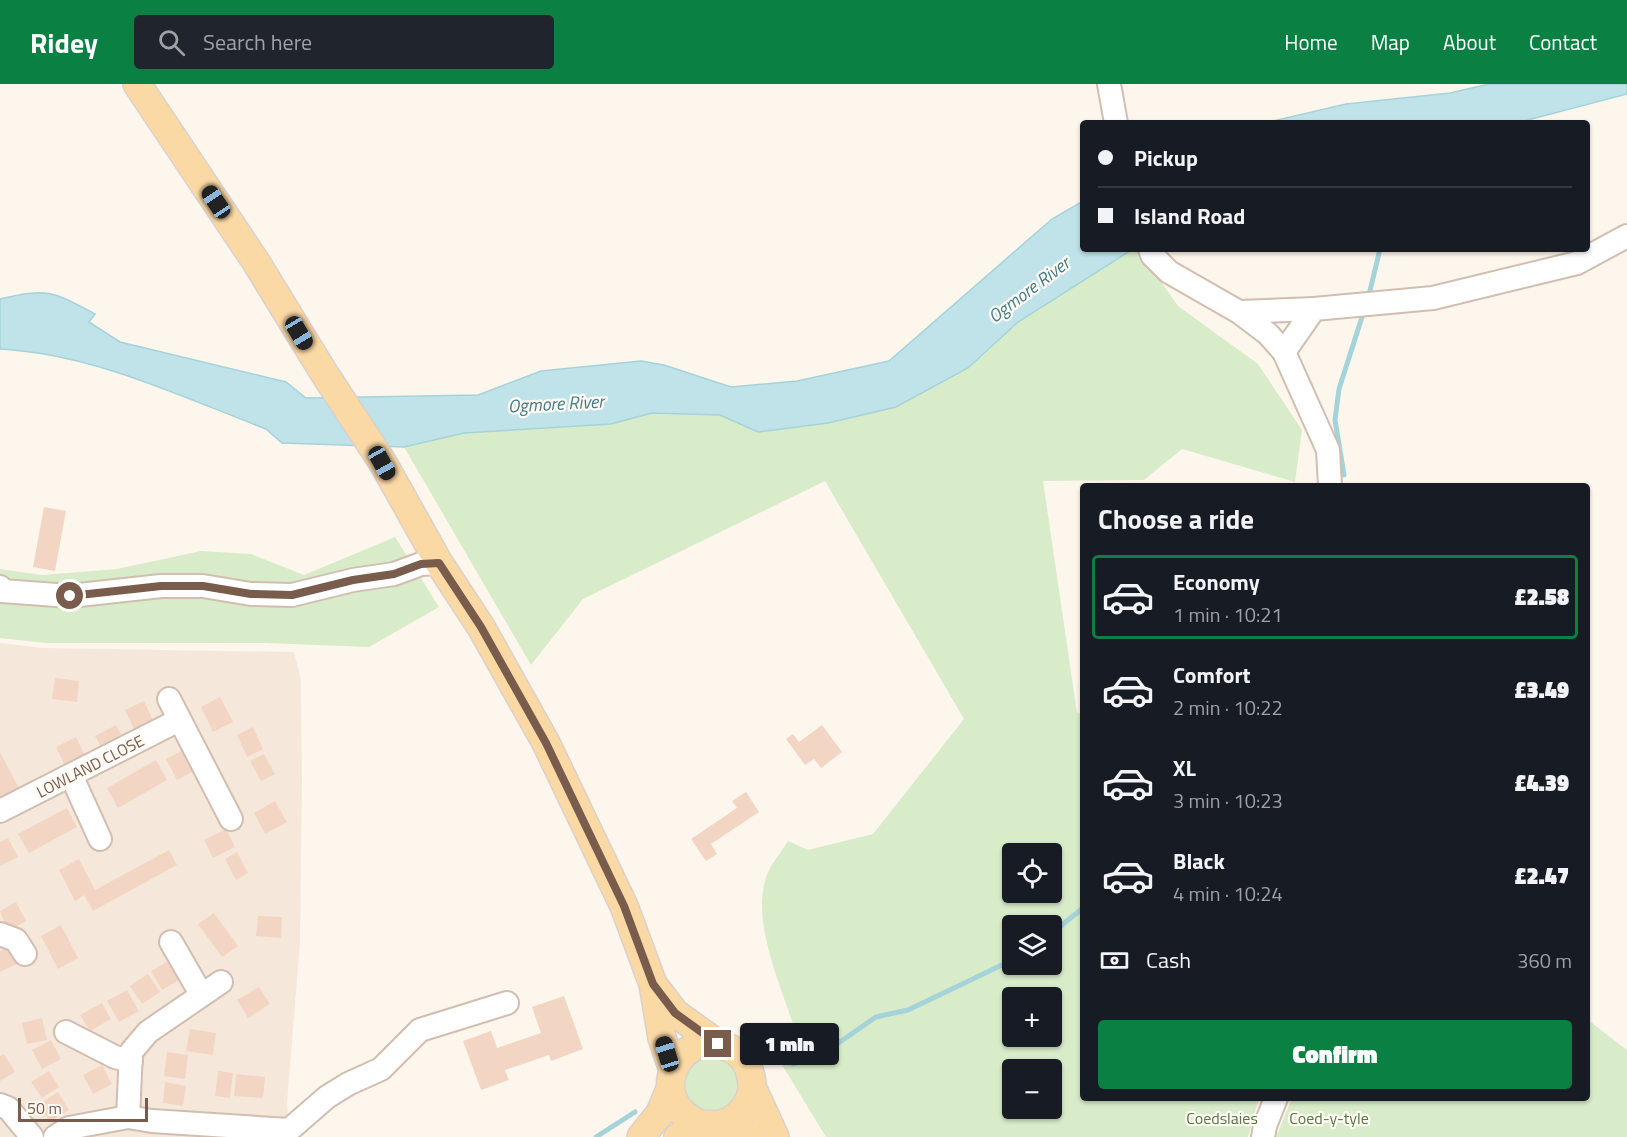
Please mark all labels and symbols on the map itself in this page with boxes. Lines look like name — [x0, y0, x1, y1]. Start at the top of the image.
car — [198, 182, 234, 222]
water label: Ogmore River — [982, 249, 1077, 329]
car — [282, 313, 316, 353]
water label: Ogmore River — [507, 387, 607, 419]
car — [365, 443, 399, 483]
route start — [56, 582, 83, 609]
street label: LOWLAND CLOSE — [32, 728, 148, 803]
callout: 1 min — [739, 1023, 838, 1065]
route end — [704, 1030, 731, 1057]
car — [653, 1034, 681, 1074]
scale bar — [18, 1095, 148, 1122]
park label: Coedslaies — [1186, 1106, 1258, 1130]
park label: Coed-y-tyle — [1289, 1106, 1369, 1130]

